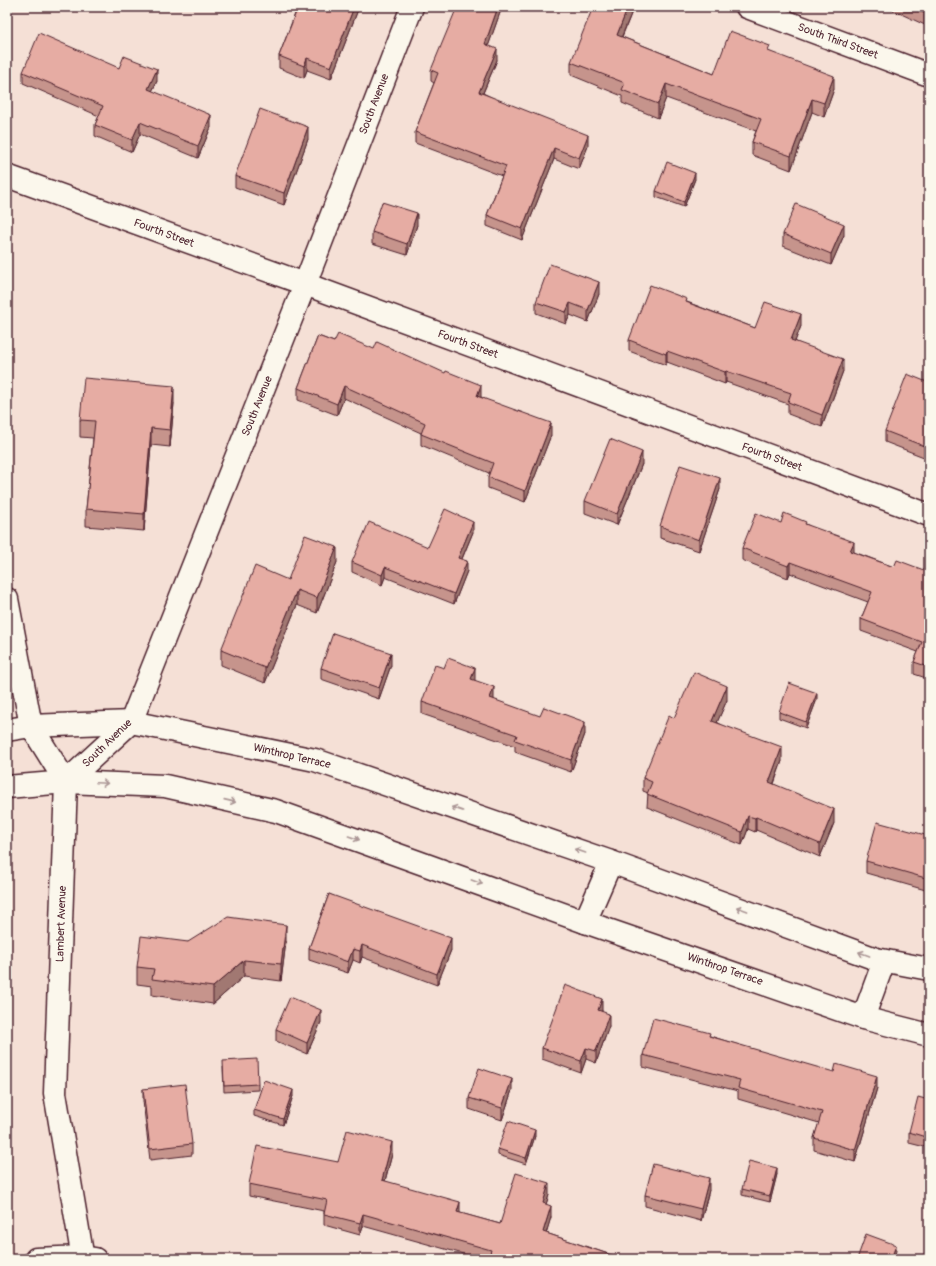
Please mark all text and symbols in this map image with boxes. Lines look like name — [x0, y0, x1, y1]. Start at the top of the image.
street label: South Third Street — [796, 20, 880, 62]
street label: South Avenue — [357, 71, 392, 136]
street label: Fourth Street — [132, 216, 196, 250]
street label: Fourth Street — [436, 327, 500, 361]
street label: South Avenue — [239, 374, 275, 438]
street label: Fourth Street — [740, 440, 804, 474]
street label: South Avenue — [80, 716, 135, 770]
street label: Winthrop Terrace — [252, 741, 333, 771]
one-way arrow — [95, 780, 108, 787]
one-way arrow — [223, 797, 236, 805]
one-way arrow — [451, 804, 463, 812]
one-way arrow — [348, 835, 360, 843]
one-way arrow — [574, 847, 587, 854]
one-way arrow — [470, 879, 483, 886]
street label: Lambert Avenue — [53, 885, 69, 962]
one-way arrow — [736, 905, 748, 913]
street label: Winthrop Terrace — [685, 950, 765, 988]
one-way arrow — [857, 950, 870, 957]

